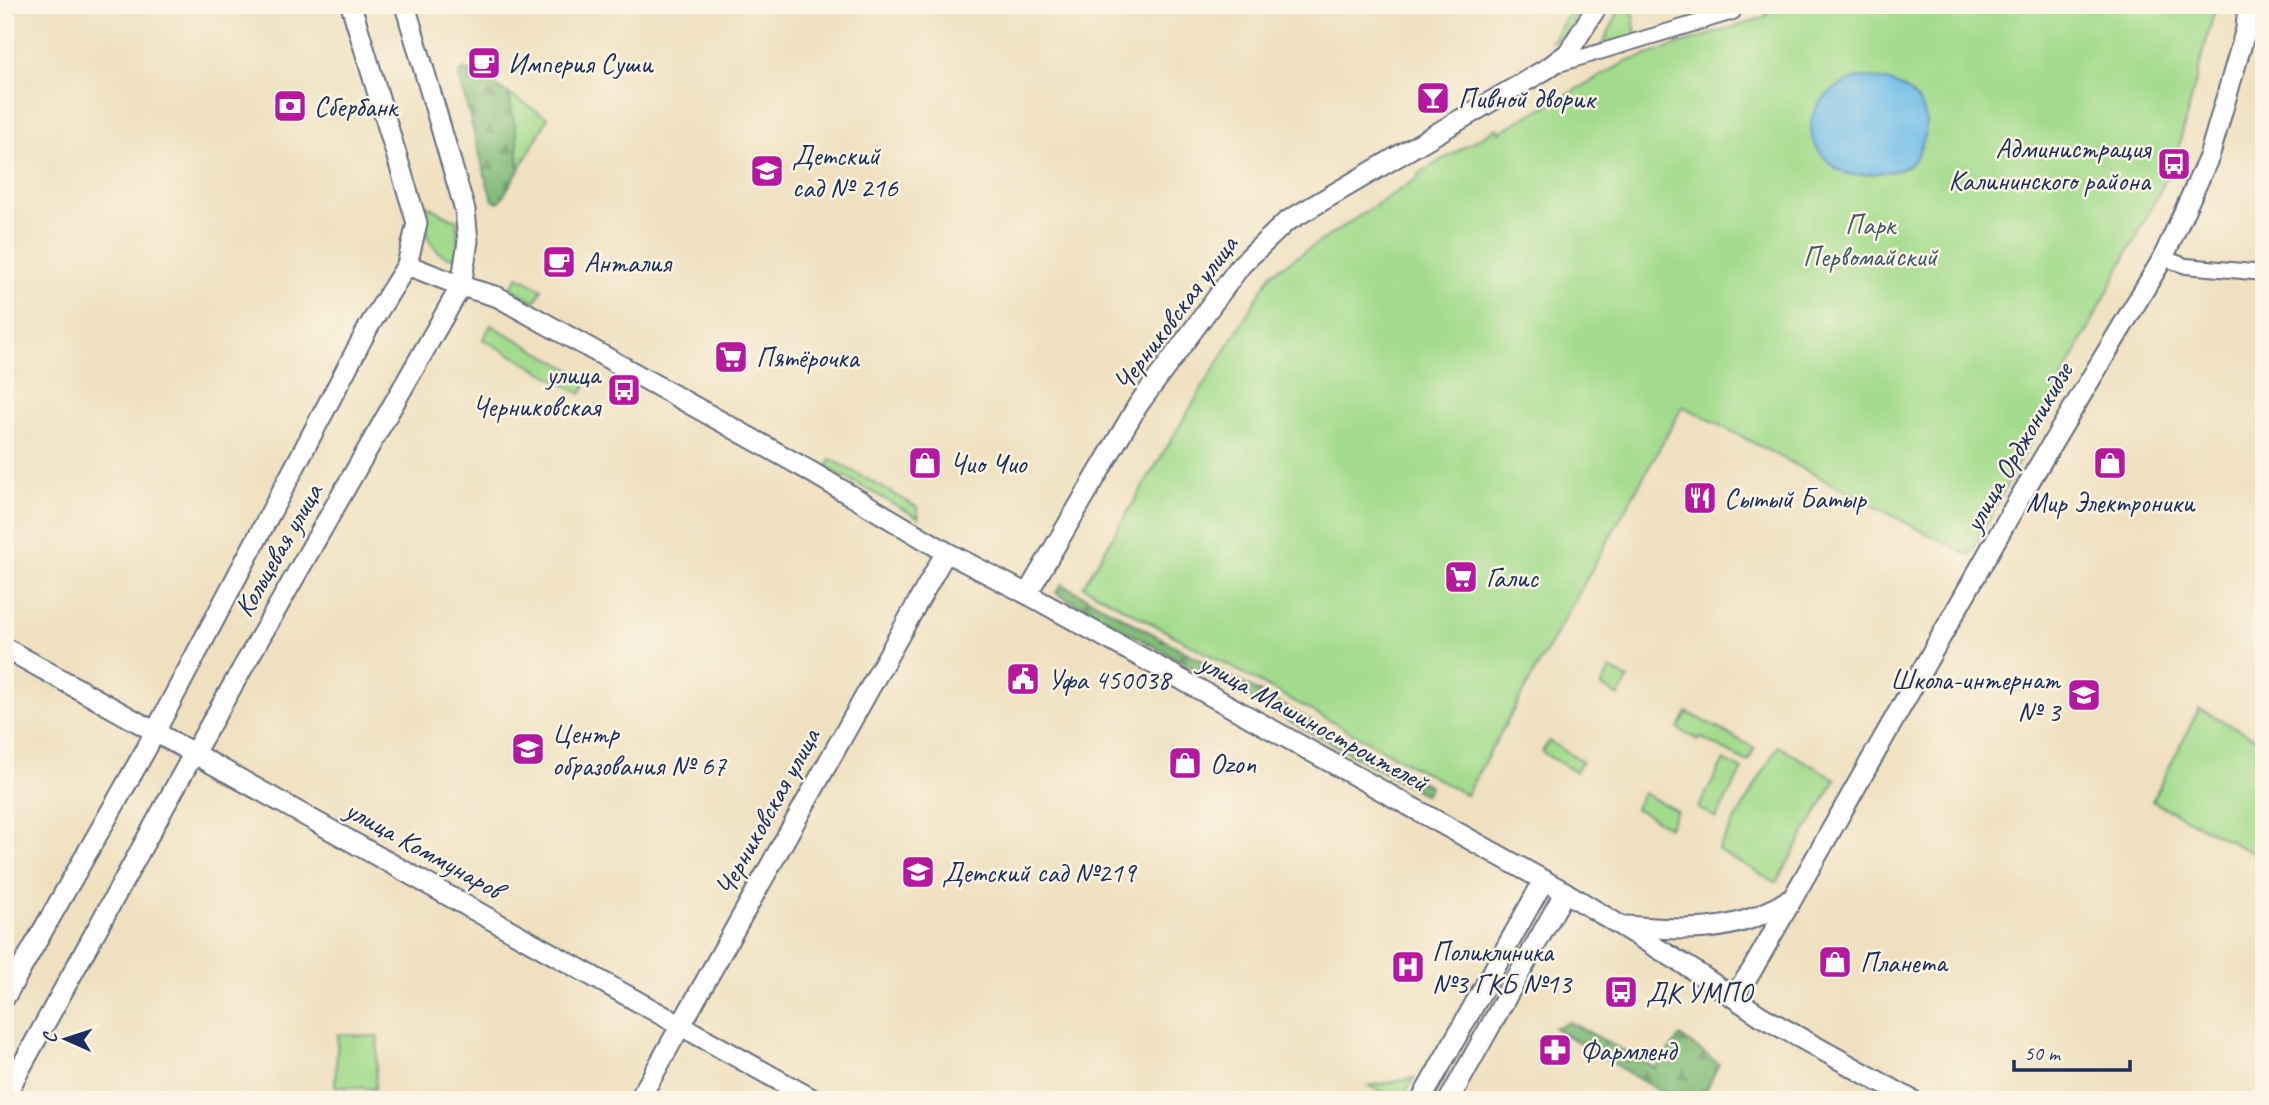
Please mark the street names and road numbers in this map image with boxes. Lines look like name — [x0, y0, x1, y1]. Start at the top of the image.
street label: Черниковская улица — [1105, 227, 1246, 398]
street label: улица Орджоникидзе — [1955, 355, 2081, 539]
street label: Кольцевая улица — [226, 476, 331, 623]
street label: улица Машиностроителей — [1192, 644, 1436, 800]
street label: Черниковская улица — [707, 721, 828, 902]
street label: улица Коммунаров — [338, 791, 514, 910]

